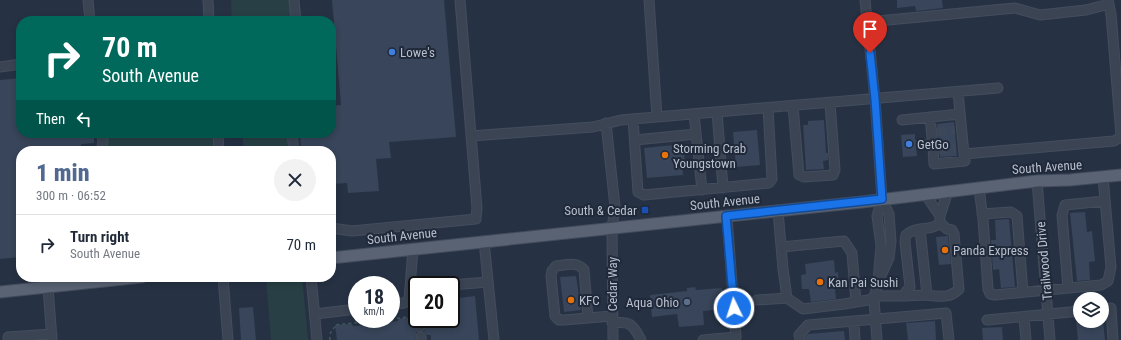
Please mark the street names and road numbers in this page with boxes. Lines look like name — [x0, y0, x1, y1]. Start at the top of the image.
street label: South Avenue — [1012, 157, 1082, 177]
street label: South Avenue — [689, 191, 761, 213]
street label: Trailwood Drive — [1033, 221, 1055, 301]
street label: South Avenue — [366, 225, 438, 247]
street label: Cedar Way — [605, 256, 620, 311]

